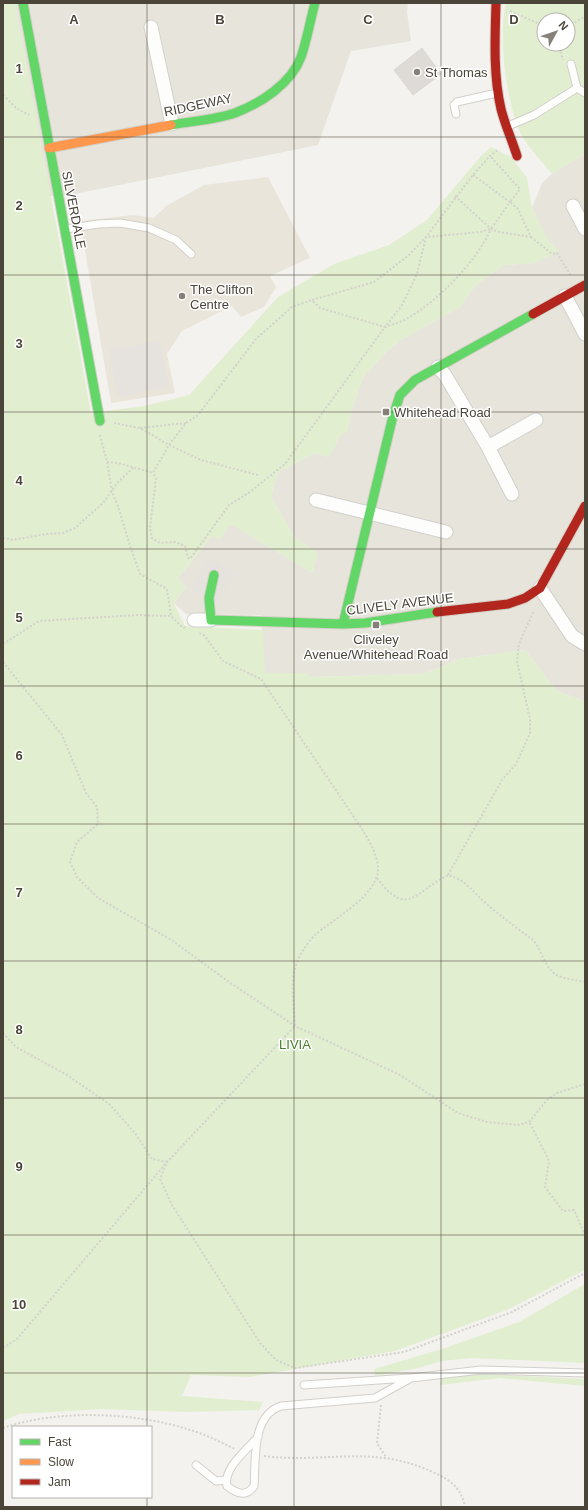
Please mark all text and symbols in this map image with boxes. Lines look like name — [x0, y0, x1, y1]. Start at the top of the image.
text: A — [69, 12, 79, 27]
text: B — [215, 12, 225, 27]
text: C — [363, 12, 373, 27]
text: D — [509, 12, 519, 27]
north arrow — [536, 12, 576, 52]
text: N — [557, 19, 571, 33]
text: 1 — [15, 61, 23, 76]
place label: St Thomas — [425, 65, 488, 80]
marker: St Thomas — [412, 67, 422, 77]
street label: RIDGEWAY — [163, 90, 234, 120]
street label: SILVERDALE — [59, 170, 89, 251]
text: 2 — [15, 198, 23, 213]
place label: The Clifton Centre — [190, 282, 253, 312]
marker: The Clifton Centre — [177, 291, 187, 301]
text: 3 — [15, 336, 23, 351]
place label: Whitehead Road — [394, 405, 491, 420]
marker: Whitehead Road — [381, 407, 391, 417]
text: 4 — [15, 473, 23, 488]
street label: CLIVELY AVENUE — [346, 590, 455, 618]
text: 5 — [15, 610, 23, 625]
marker: Cliveley Avenue/Whitehead Road — [371, 620, 381, 630]
place label: Cliveley Avenue/Whitehead Road — [304, 632, 448, 662]
text: 6 — [15, 748, 23, 763]
text: 7 — [15, 885, 23, 900]
text: 8 — [15, 1022, 23, 1037]
park label: LIVIA — [279, 1037, 311, 1052]
text: 9 — [15, 1159, 23, 1174]
text: 10 — [12, 1297, 26, 1312]
legend — [12, 1426, 152, 1498]
text: Fast — [48, 1435, 72, 1449]
text: Slow — [48, 1455, 74, 1469]
text: Jam — [48, 1475, 71, 1489]

